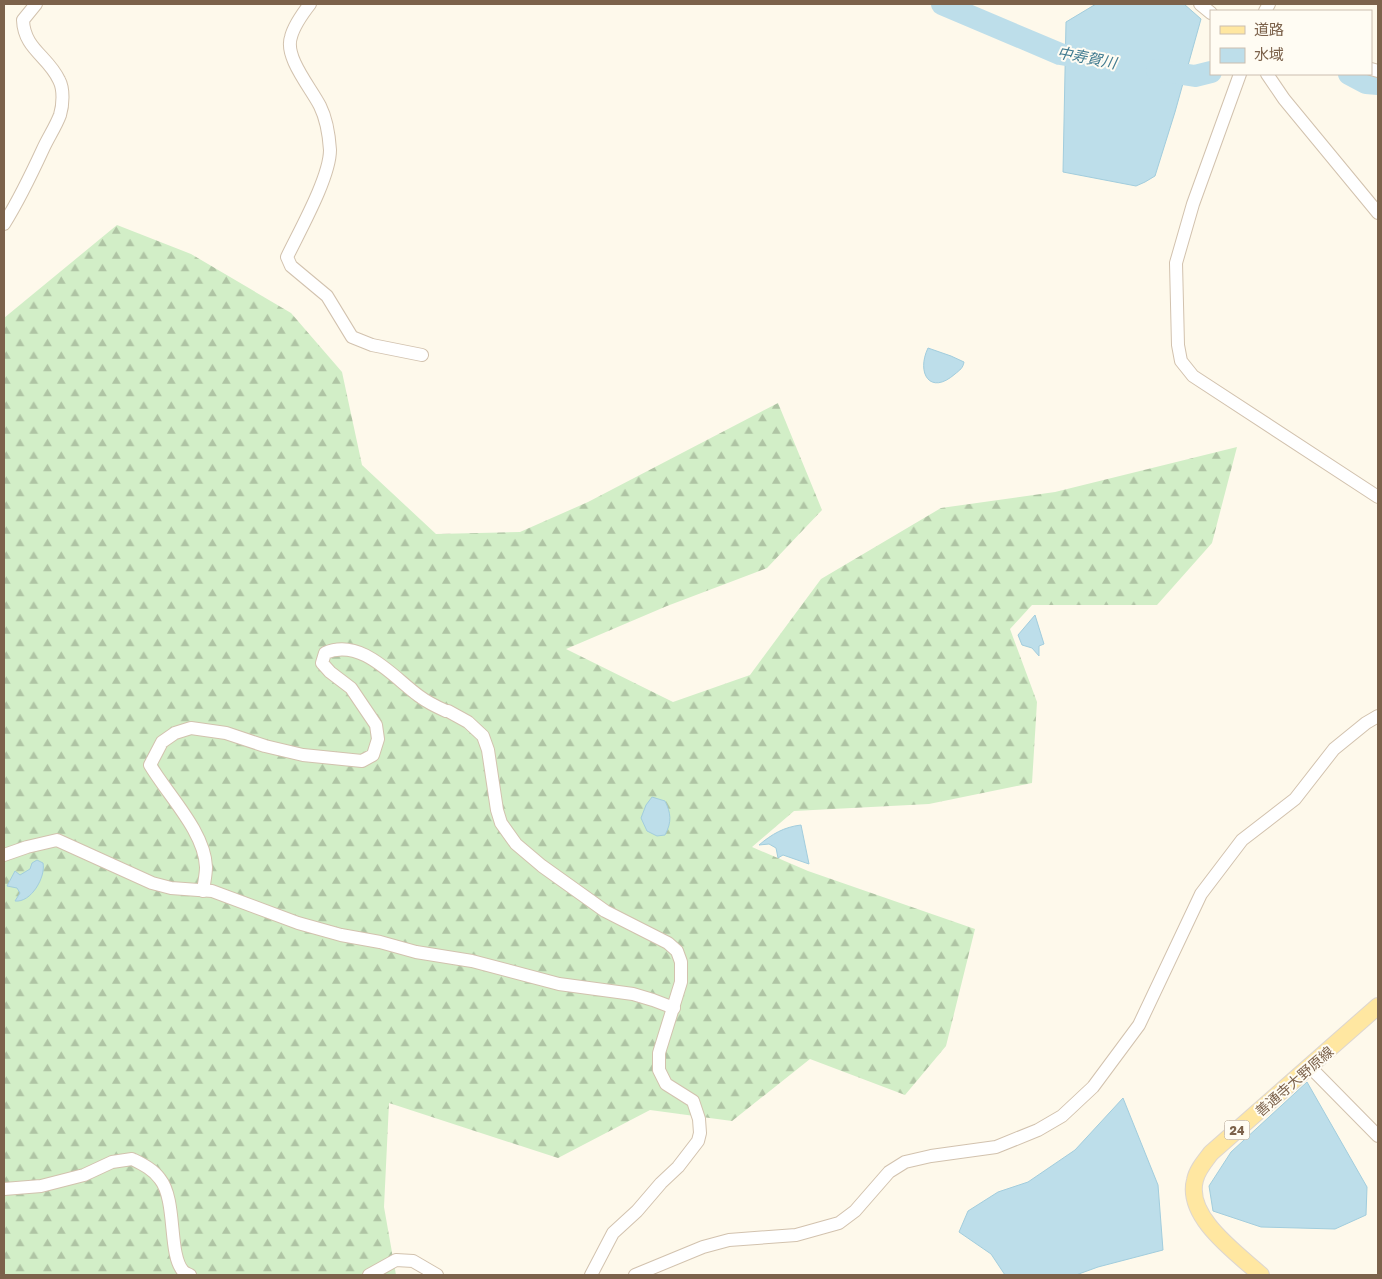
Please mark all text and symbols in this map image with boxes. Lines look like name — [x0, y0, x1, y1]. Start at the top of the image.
legend — [1210, 10, 1372, 75]
text: 道路 — [1254, 20, 1284, 38]
water label: 中寿賀川 — [1056, 42, 1120, 72]
text: 水域 — [1254, 45, 1284, 63]
street label: 善通寺大野原線 — [1251, 1042, 1337, 1120]
road number: 24 — [1224, 1120, 1250, 1140]

